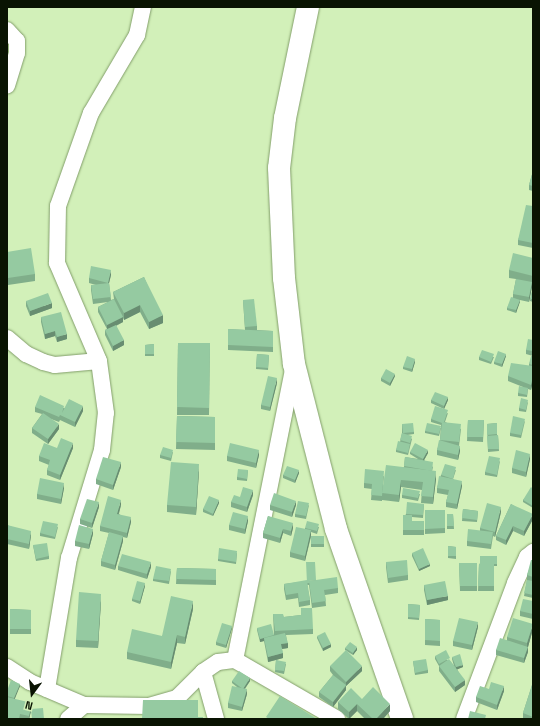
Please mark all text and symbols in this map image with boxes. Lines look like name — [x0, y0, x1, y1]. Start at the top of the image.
north arrow — [12, 674, 52, 714]
text: N — [24, 698, 34, 713]

